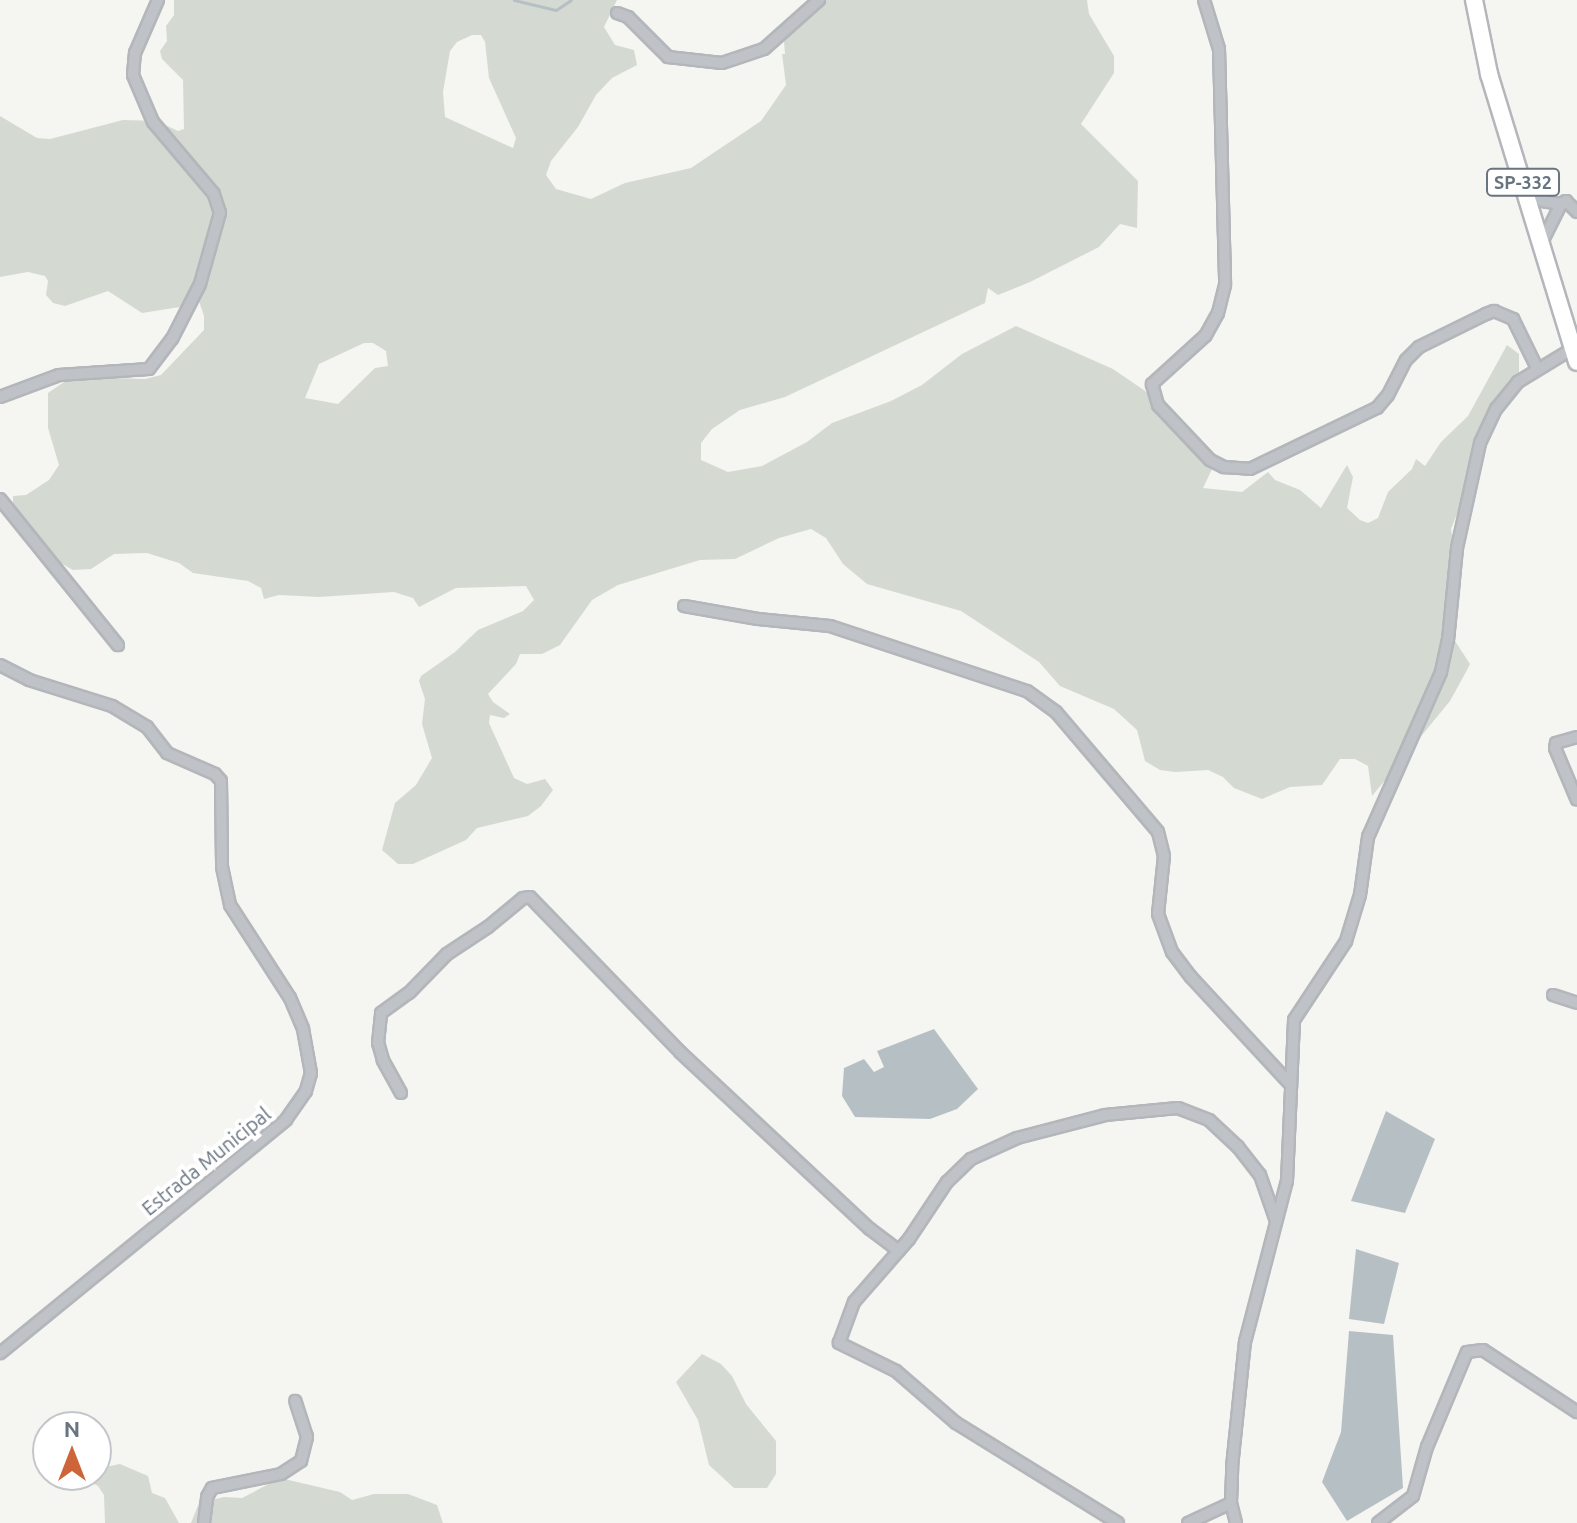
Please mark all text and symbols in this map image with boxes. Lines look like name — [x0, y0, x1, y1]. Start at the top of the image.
road number: SP-332 — [1485, 168, 1561, 196]
street label: Estrada Municipal — [137, 1102, 275, 1220]
north arrow — [32, 1411, 112, 1491]
text: N — [64, 1416, 80, 1441]

